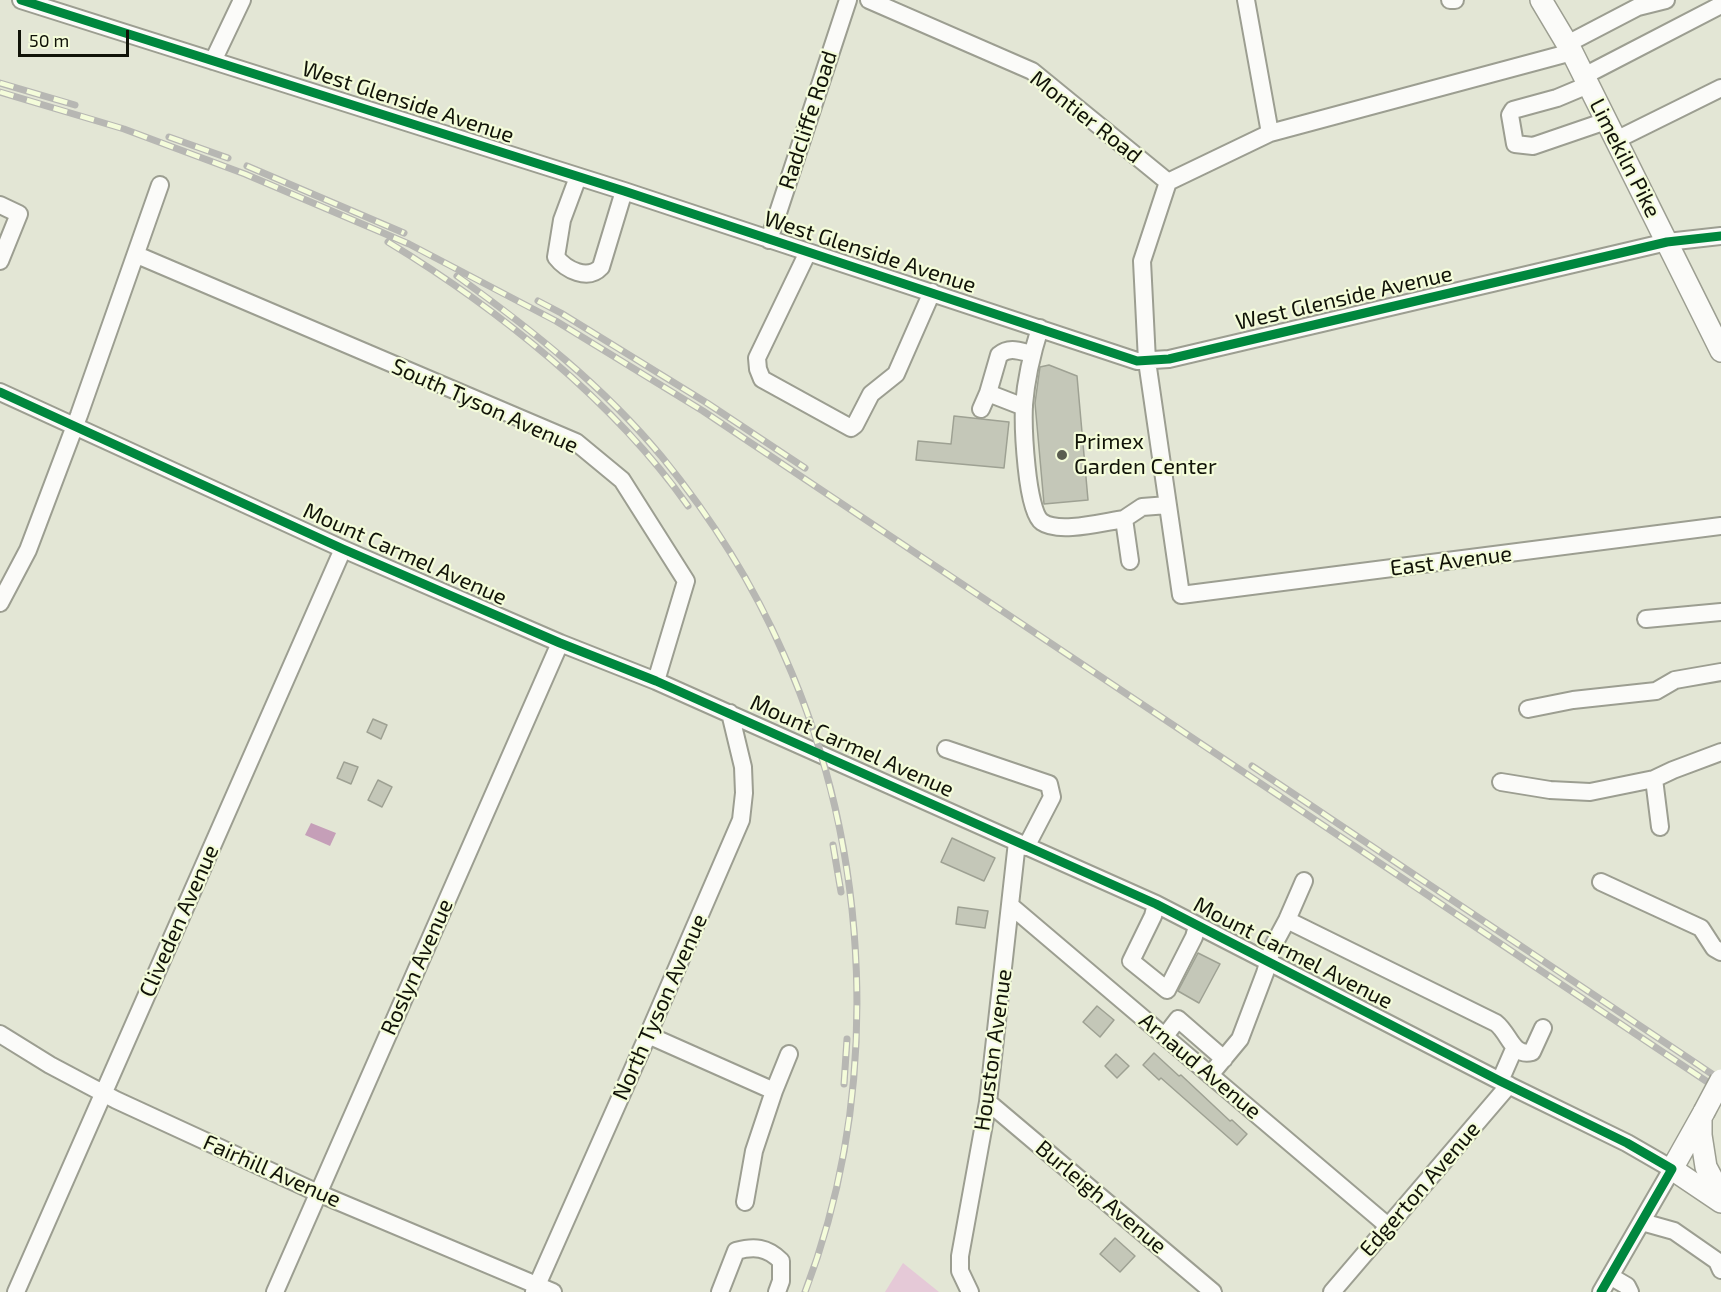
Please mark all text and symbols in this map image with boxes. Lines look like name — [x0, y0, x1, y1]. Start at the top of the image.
scale bar — [21, 18, 132, 56]
text: 50 m — [29, 29, 69, 51]
street label: Radcliffe Road — [773, 48, 843, 192]
street label: West Glenside Avenue — [299, 55, 517, 149]
street label: Montier Road — [1025, 65, 1147, 169]
street label: Limekiln Pike — [1584, 94, 1666, 222]
street label: West Glenside Avenue — [761, 205, 979, 299]
street label: West Glenside Avenue — [1233, 260, 1455, 336]
street label: South Tyson Avenue — [388, 353, 582, 459]
place label: Primex Garden Center — [1074, 429, 1217, 481]
marker: Primex Garden Center — [1055, 448, 1069, 462]
street label: Mount Carmel Avenue — [299, 497, 511, 611]
street label: East Avenue — [1389, 540, 1513, 582]
street label: Mount Carmel Avenue — [746, 689, 958, 803]
street label: Cliveden Avenue — [134, 841, 224, 1001]
street label: Mount Carmel Avenue — [1189, 891, 1397, 1015]
street label: Roslyn Avenue — [375, 895, 459, 1039]
street label: North Tyson Avenue — [607, 910, 713, 1104]
street label: Houston Avenue — [969, 967, 1017, 1133]
street label: Arnaud Avenue — [1134, 1007, 1266, 1125]
street label: Edgerton Avenue — [1354, 1116, 1486, 1262]
street label: Fairhill Avenue — [199, 1129, 345, 1213]
street label: Burleigh Avenue — [1030, 1135, 1172, 1259]

